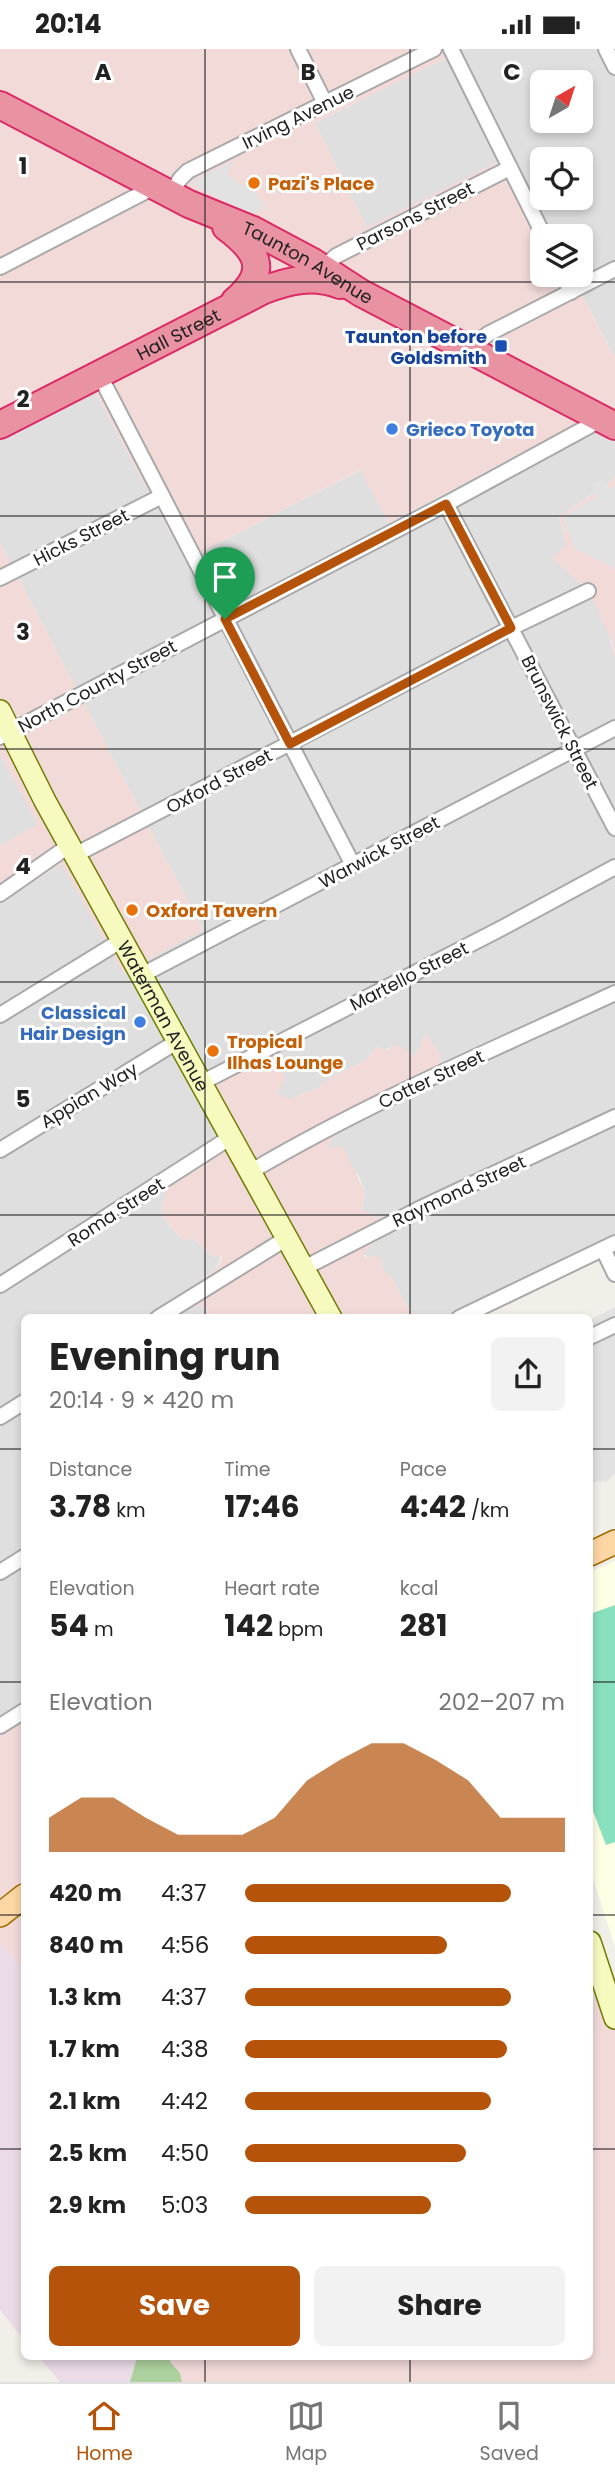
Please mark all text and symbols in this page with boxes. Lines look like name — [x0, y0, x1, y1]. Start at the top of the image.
text: 20:14 — [35, 6, 102, 42]
text: A — [95, 56, 112, 88]
text: B — [300, 56, 316, 88]
text: C — [503, 56, 521, 88]
north arrow — [530, 70, 593, 133]
map controls — [530, 70, 593, 287]
street label: Irving Avenue — [238, 79, 358, 155]
button: locate — [530, 147, 593, 210]
text: 1 — [19, 150, 27, 182]
place label: Pazi's Place — [268, 171, 374, 196]
marker: Pazi's Place — [246, 175, 262, 191]
street label: Parsons Street — [352, 176, 478, 256]
street label: Taunton Avenue — [239, 215, 377, 310]
button: layers — [530, 224, 593, 287]
street label: Hall Street — [132, 302, 224, 366]
place label: Taunton before Goldsmith — [345, 324, 487, 370]
marker: Taunton before Goldsmith — [493, 338, 509, 354]
text: 2 — [16, 383, 30, 415]
place label: Grieco Toyota — [406, 417, 534, 442]
marker: Grieco Toyota — [384, 421, 400, 437]
street label: Hicks Street — [29, 502, 133, 572]
pin — [195, 547, 255, 619]
icon: arrive — [206, 558, 244, 596]
text: 3 — [16, 616, 30, 648]
street label: North County Street — [13, 634, 181, 738]
street label: Brunswick Street — [515, 651, 605, 793]
street label: Oxford Street — [162, 743, 276, 819]
street label: Warwick Street — [314, 810, 444, 894]
text: 4 — [15, 850, 31, 882]
place label: Oxford Tavern — [146, 898, 277, 923]
marker: Oxford Tavern — [124, 902, 140, 918]
street label: Martello Street — [345, 935, 473, 1017]
street label: Waterman Avenue — [112, 936, 216, 1096]
place label: Classical Hair Design — [20, 1000, 126, 1046]
marker: Classical Hair Design — [132, 1014, 148, 1030]
place label: Tropical Ilhas Lounge — [227, 1029, 343, 1075]
marker: Tropical Ilhas Lounge — [205, 1043, 221, 1059]
street label: Cotter Street — [374, 1044, 488, 1114]
street label: Appian Way — [36, 1056, 142, 1134]
text: 5 — [16, 1083, 30, 1115]
street label: Raymond Street — [388, 1149, 530, 1233]
street label: Roma Street — [63, 1171, 169, 1253]
text: Evening run — [49, 1330, 281, 1383]
button: share — [491, 1337, 565, 1411]
text: 20:14 · 9 × 420 m — [49, 1384, 234, 1416]
text: Distance — [49, 1456, 132, 1483]
text: Time — [224, 1456, 271, 1483]
text: Pace — [400, 1456, 447, 1483]
text: 3.78 — [49, 1485, 111, 1528]
text: 17:46 — [224, 1485, 300, 1528]
text: 4:42 — [400, 1485, 466, 1528]
text: km — [111, 1497, 146, 1524]
text: /km — [466, 1497, 509, 1524]
text: Elevation — [49, 1575, 135, 1602]
text: Heart rate — [224, 1575, 320, 1602]
text: kcal — [400, 1575, 439, 1602]
text: 54 — [49, 1604, 89, 1647]
text: 142 — [224, 1604, 273, 1647]
text: 281 — [400, 1604, 448, 1647]
text: m — [89, 1616, 113, 1643]
text: bpm — [273, 1616, 323, 1643]
text: Elevation — [49, 1686, 153, 1718]
text: 202–207 m — [438, 1686, 565, 1718]
text: 420 m — [49, 1877, 122, 1909]
text: 4:37 — [161, 1877, 206, 1909]
text: 840 m — [49, 1929, 124, 1961]
text: 4:56 — [161, 1929, 209, 1961]
text: 1.3 km — [49, 1981, 122, 2013]
text: 4:37 — [161, 1981, 206, 2013]
text: 1.7 km — [49, 2033, 120, 2065]
text: 4:38 — [161, 2033, 208, 2065]
text: 2.1 km — [49, 2085, 121, 2117]
text: 4:42 — [161, 2085, 208, 2117]
text: 2.5 km — [49, 2137, 127, 2169]
text: 4:50 — [161, 2137, 209, 2169]
text: 2.9 km — [49, 2189, 126, 2221]
text: 5:03 — [161, 2189, 208, 2221]
button: Save — [49, 2266, 300, 2346]
button: Share — [314, 2266, 565, 2346]
tab: Home — [76, 2397, 133, 2468]
tab: Map — [285, 2397, 327, 2468]
tab: Saved — [480, 2397, 539, 2468]

